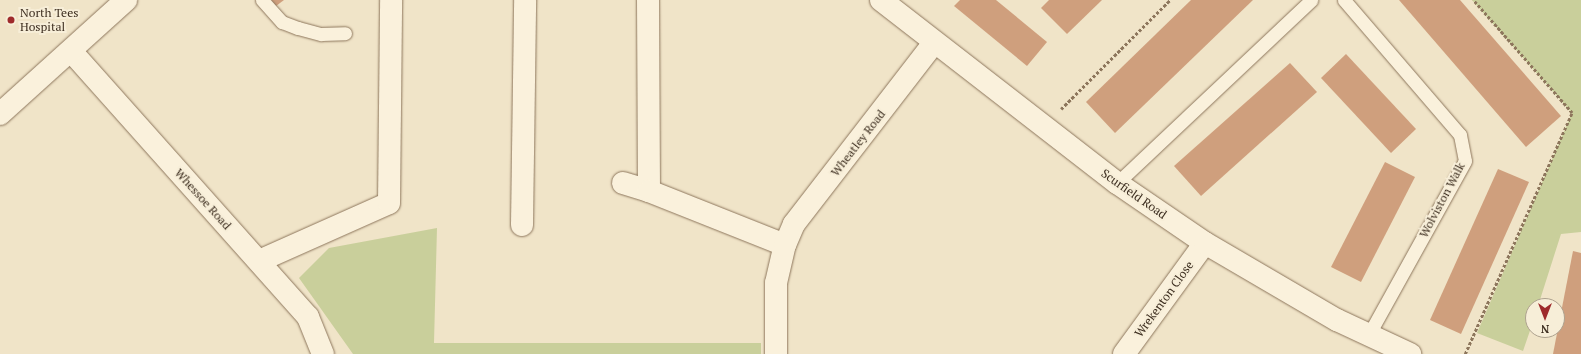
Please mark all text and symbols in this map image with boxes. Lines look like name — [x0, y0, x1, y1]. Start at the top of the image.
place label: North Tees Hospital — [20, 6, 78, 34]
marker: North Tees Hospital — [5, 14, 17, 26]
street label: Wheatley Road — [828, 107, 888, 179]
street label: Wolviston Walk — [1416, 160, 1468, 240]
street label: Whessoe Road — [172, 166, 234, 232]
street label: Scurfield Road — [1098, 166, 1170, 222]
street label: Wrekenton Close — [1132, 258, 1196, 340]
north arrow — [1525, 298, 1565, 338]
text: N — [1541, 322, 1549, 336]

